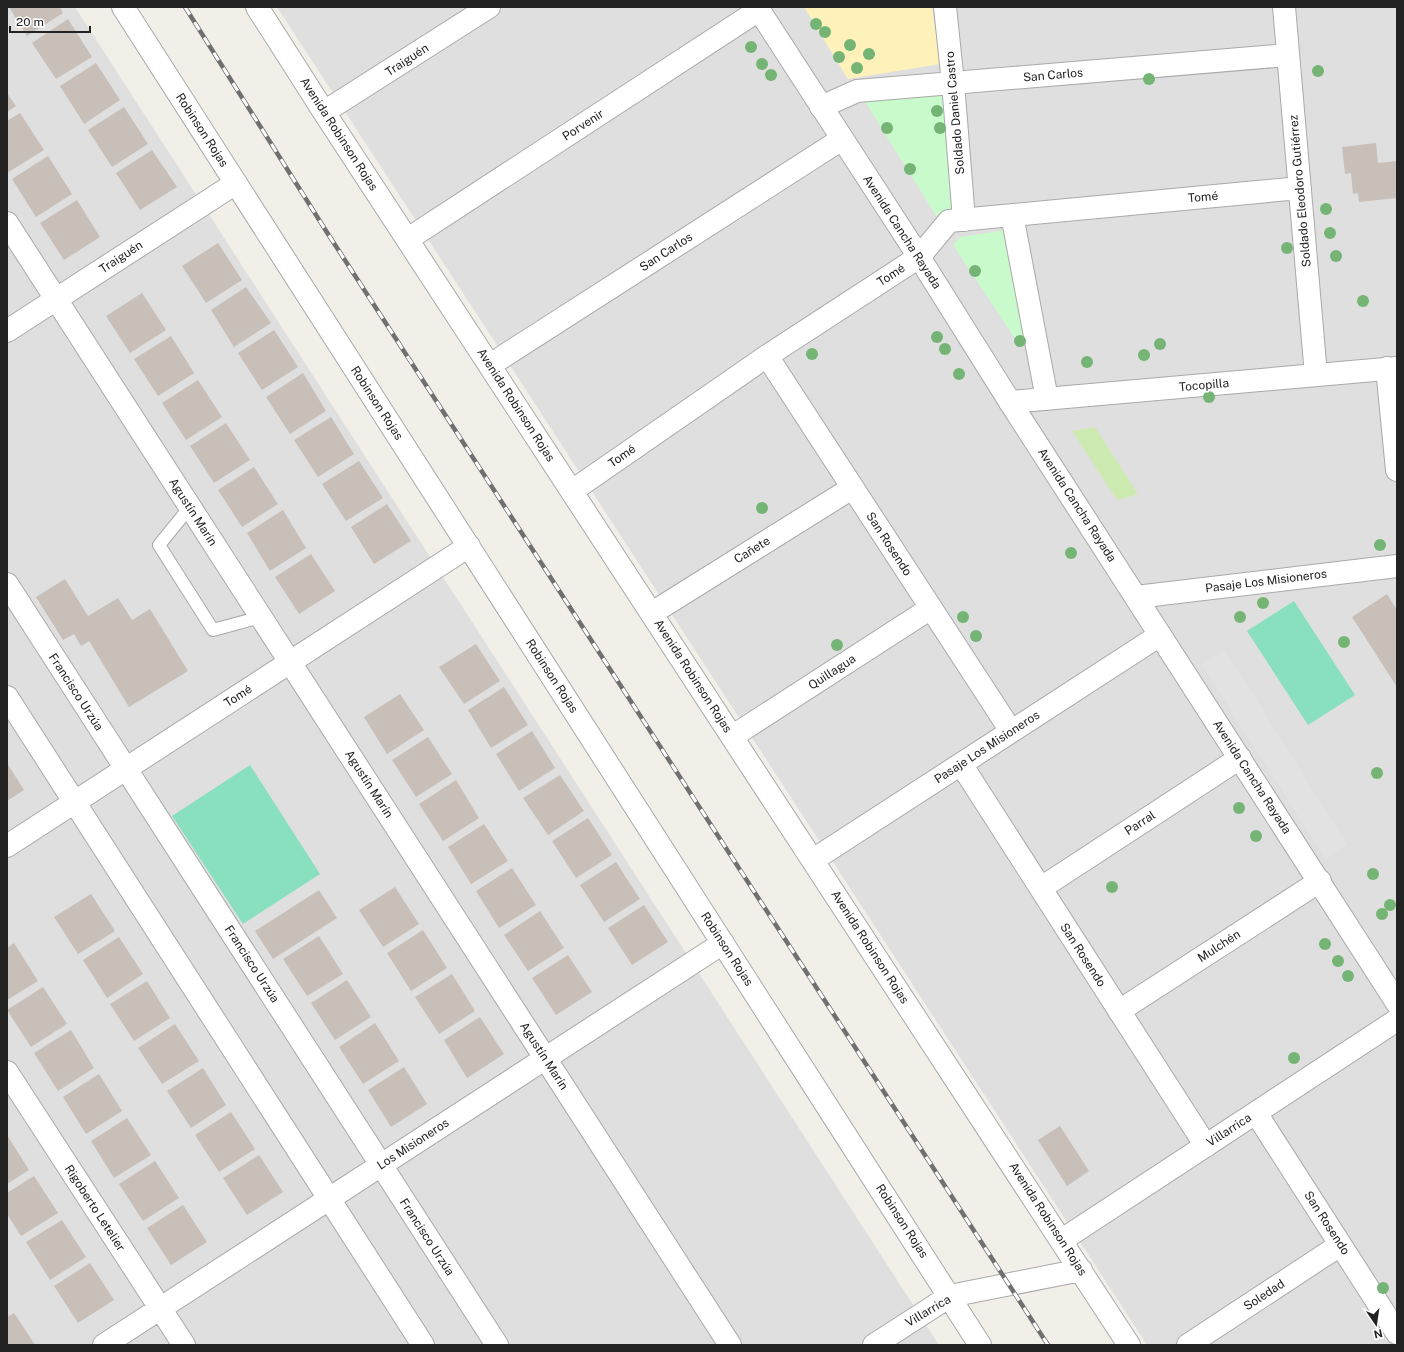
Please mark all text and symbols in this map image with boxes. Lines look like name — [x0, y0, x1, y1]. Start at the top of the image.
scale bar — [10, 8, 90, 34]
text: 20 m — [16, 15, 44, 29]
street label: Traiguén — [383, 41, 431, 79]
street label: Soldado Daniel Castro — [943, 51, 967, 175]
street label: San Carlos — [1022, 65, 1084, 85]
street label: Avenida Robinson Rojas — [297, 75, 381, 193]
street label: Robinson Rojas — [173, 91, 231, 169]
street label: Porvenir — [560, 106, 607, 144]
street label: Soldado Eleodoro Gutiérrez — [1286, 114, 1314, 268]
street label: Avenida Cancha Rayada — [860, 172, 944, 292]
street label: Tomé — [1187, 189, 1219, 205]
street label: San Carlos — [637, 230, 695, 274]
street label: Traiguén — [97, 238, 145, 276]
street label: Tomé — [874, 261, 908, 289]
street label: Avenida Robinson Rojas — [474, 346, 558, 464]
street label: Robinson Rojas — [348, 364, 406, 442]
street label: Tocopilla — [1178, 376, 1230, 394]
street label: Tomé — [606, 441, 639, 470]
street label: Avenida Cancha Rayada — [1035, 445, 1119, 565]
street label: Agustín Marín — [166, 476, 220, 549]
street label: San Rosendo — [863, 510, 915, 579]
street label: Cañete — [732, 533, 773, 566]
street label: Pasaje Los Misioneros — [1204, 567, 1328, 595]
street label: Avenida Robinson Rojas — [651, 617, 735, 735]
street label: Robinson Rojas — [523, 637, 581, 715]
street label: Francisco Urzúa — [46, 651, 106, 733]
street label: Quillagua — [806, 652, 858, 692]
street label: Tomé — [221, 682, 255, 710]
street label: Pasaje Los Misioneros — [932, 708, 1042, 786]
street label: Avenida Cancha Rayada — [1210, 717, 1294, 837]
street label: Agustín Marín — [342, 748, 396, 821]
street label: Parral — [1122, 808, 1158, 838]
street label: Avenida Robinson Rojas — [828, 888, 912, 1006]
street label: Robinson Rojas — [698, 910, 756, 988]
street label: San Rosendo — [1057, 921, 1109, 990]
street label: Francisco Urzúa — [222, 923, 282, 1005]
street label: Mulchén — [1195, 927, 1243, 965]
street label: Agustín Marín — [517, 1020, 571, 1093]
street label: Villarrica — [1204, 1110, 1254, 1150]
street label: Los Misioneros — [374, 1116, 452, 1172]
street label: Avenida Robinson Rojas — [1006, 1160, 1090, 1278]
street label: Rigoberto Letelier — [62, 1162, 128, 1254]
street label: Robinson Rojas — [873, 1182, 931, 1260]
street label: San Rosendo — [1301, 1189, 1353, 1258]
street label: Francisco Urzúa — [397, 1196, 457, 1278]
street label: Soledad — [1241, 1277, 1287, 1313]
street label: Villarrica — [903, 1292, 953, 1330]
north arrow — [1356, 1304, 1396, 1344]
text: N — [1373, 1327, 1384, 1341]

